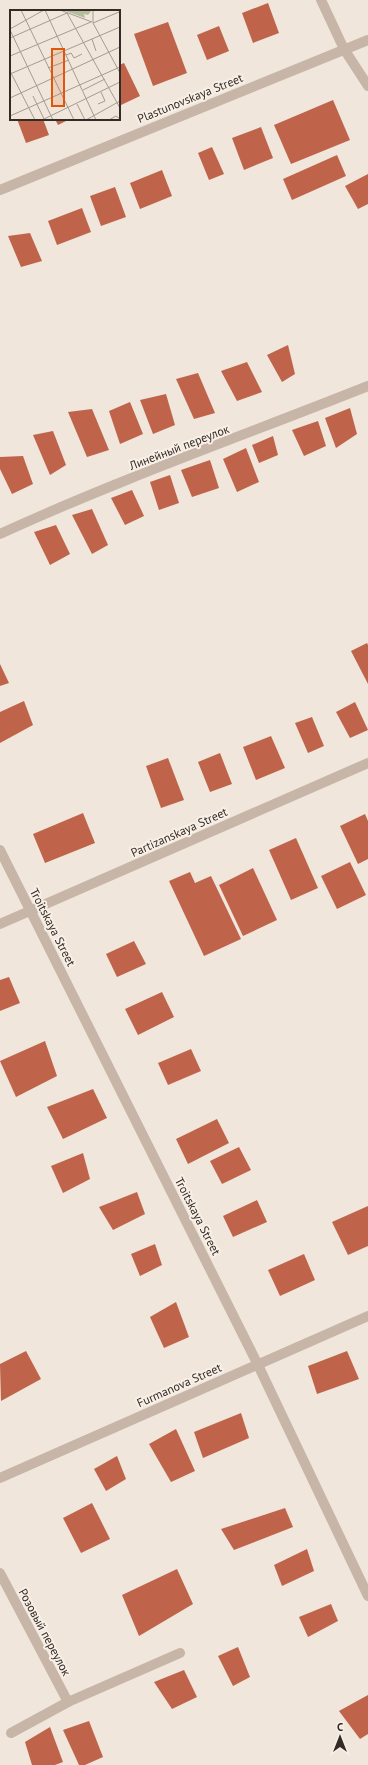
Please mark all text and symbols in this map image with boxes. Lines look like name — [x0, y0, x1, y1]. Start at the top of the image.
inset map — [10, 10, 120, 120]
street label: Plastunovskaya Street — [135, 70, 245, 126]
street label: Линейный переулок — [126, 421, 231, 473]
street label: Partizanskaya Street — [128, 804, 230, 860]
street label: Troitskaya Street — [27, 886, 79, 968]
street label: Troitskaya Street — [172, 1175, 224, 1257]
street label: Furmanova Street — [134, 1360, 224, 1410]
street label: Розовый переулок — [16, 1586, 74, 1678]
north arrow — [320, 1717, 360, 1757]
text: С — [337, 1720, 343, 1734]

